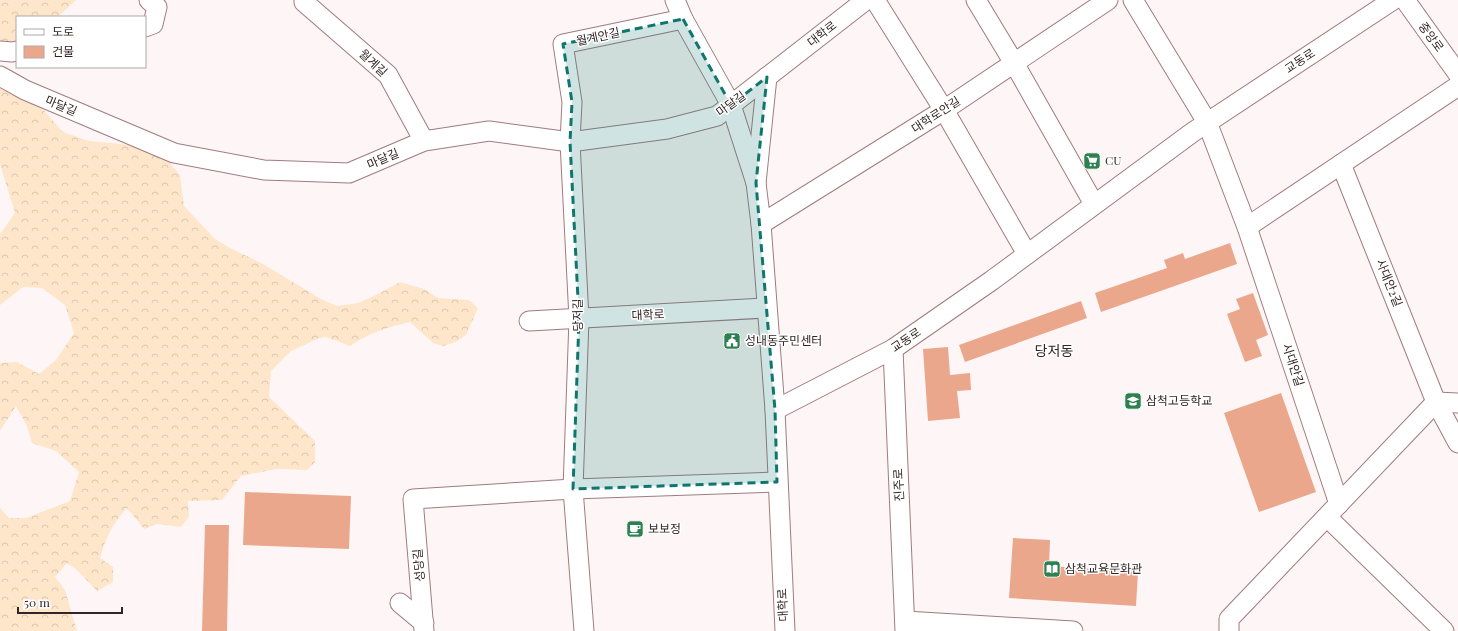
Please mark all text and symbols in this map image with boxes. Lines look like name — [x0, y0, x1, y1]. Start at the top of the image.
legend — [16, 16, 146, 68]
street label: 대학로 — [803, 17, 839, 50]
street label: 중앙로 — [1416, 18, 1448, 55]
text: 도로 — [52, 23, 74, 39]
street label: 월계안길 — [575, 24, 621, 48]
text: 건물 — [52, 43, 74, 59]
street label: 교동로 — [1281, 44, 1318, 76]
street label: 월계길 — [356, 45, 391, 79]
street label: 마달길 — [712, 87, 749, 119]
street label: 마달길 — [43, 91, 80, 119]
street label: 대학로안길 — [908, 92, 963, 136]
street label: 마달길 — [364, 144, 401, 172]
supermarket icon: CU — [1082, 151, 1102, 171]
place label: CU — [1105, 152, 1121, 168]
street label: 사대안2길 — [1373, 256, 1407, 309]
street label: 당저길 — [569, 298, 585, 332]
street label: 대학로 — [631, 305, 665, 323]
street label: 교동로 — [887, 323, 924, 355]
public building icon: 성내동주민센터 — [722, 331, 742, 351]
place label: 성내동주민센터 — [745, 332, 822, 348]
district label: 당저동 — [1035, 341, 1073, 360]
street label: 사대안길 — [1280, 341, 1308, 388]
school or university icon: 삼척고등학교 — [1123, 391, 1143, 411]
place label: 삼척고등학교 — [1146, 392, 1212, 408]
street label: 진주로 — [889, 468, 907, 502]
cafe icon: 보보정 — [625, 519, 645, 539]
place label: 보보정 — [648, 520, 681, 536]
street label: 성당길 — [409, 548, 427, 582]
library icon: 삼척교육문화관 — [1042, 559, 1062, 579]
place label: 삼척교육문화관 — [1065, 560, 1142, 576]
street label: 대학로 — [773, 588, 791, 622]
scale bar — [18, 589, 122, 615]
text: 50 m — [24, 594, 50, 610]

